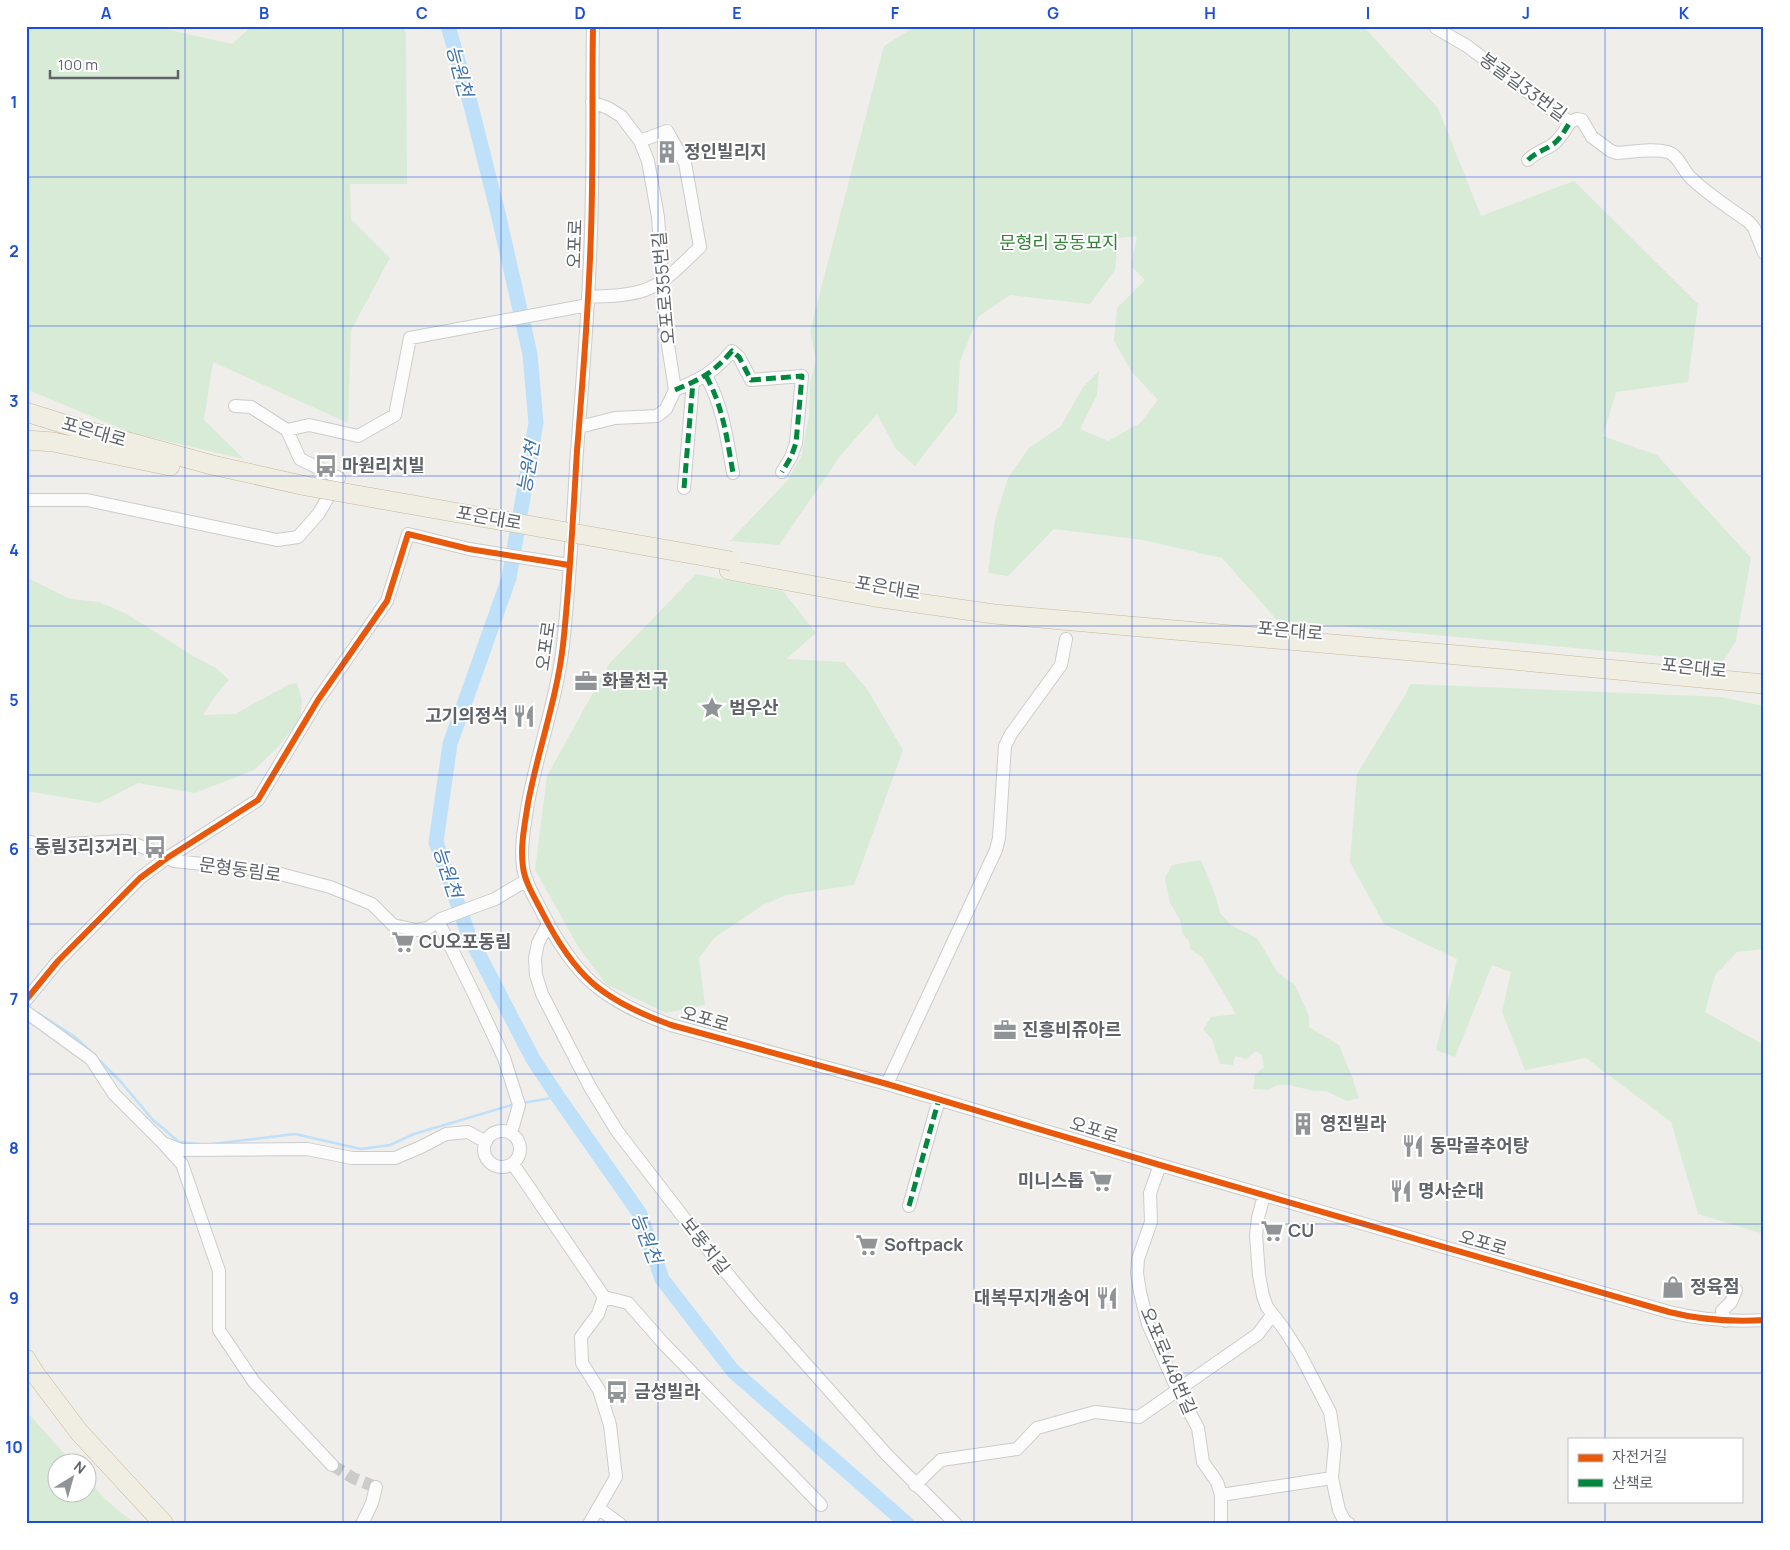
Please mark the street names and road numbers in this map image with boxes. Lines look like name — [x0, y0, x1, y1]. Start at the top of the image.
street label: 봉골길33번길 — [1475, 46, 1572, 126]
street label: 오포로 — [561, 219, 587, 269]
street label: 오포로355번길 — [646, 230, 680, 346]
street label: 포은대로 — [59, 410, 129, 452]
street label: 포은대로 — [454, 499, 524, 535]
street label: 포은대로 — [853, 569, 923, 605]
street label: 포은대로 — [1256, 615, 1324, 645]
street label: 오포로 — [530, 620, 560, 672]
street label: 포은대로 — [1660, 652, 1728, 682]
street label: 문형동림로 — [197, 851, 283, 887]
street label: 오포로 — [678, 1000, 732, 1036]
street label: 오포로 — [1067, 1110, 1122, 1148]
street label: 보뚱치길 — [676, 1212, 736, 1279]
street label: 오포로 — [1456, 1224, 1510, 1260]
street label: 오포로448번길 — [1135, 1303, 1202, 1418]

